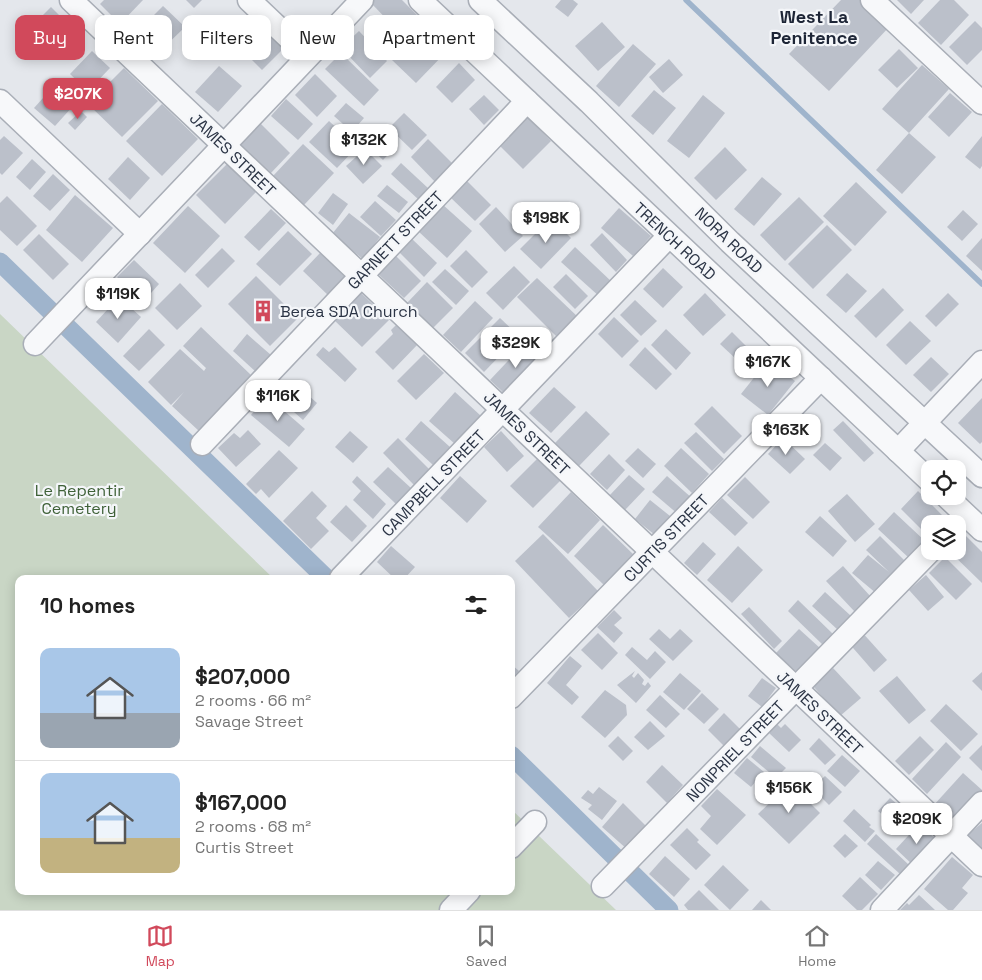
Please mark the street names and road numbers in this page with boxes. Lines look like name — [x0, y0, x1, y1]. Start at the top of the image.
street label: JAMES STREET — [185, 108, 280, 201]
street label: GARNETT STREET — [343, 187, 448, 294]
street label: TRENCH ROAD — [629, 198, 720, 285]
street label: NORA ROAD — [690, 203, 767, 278]
street label: JAMES STREET — [479, 387, 574, 480]
street label: CAMPBELL STREET — [377, 425, 490, 541]
street label: CURTIS STREET — [619, 490, 714, 587]
street label: JAMES STREET — [772, 666, 867, 759]
street label: NONPRIEL STREET — [682, 696, 789, 807]

